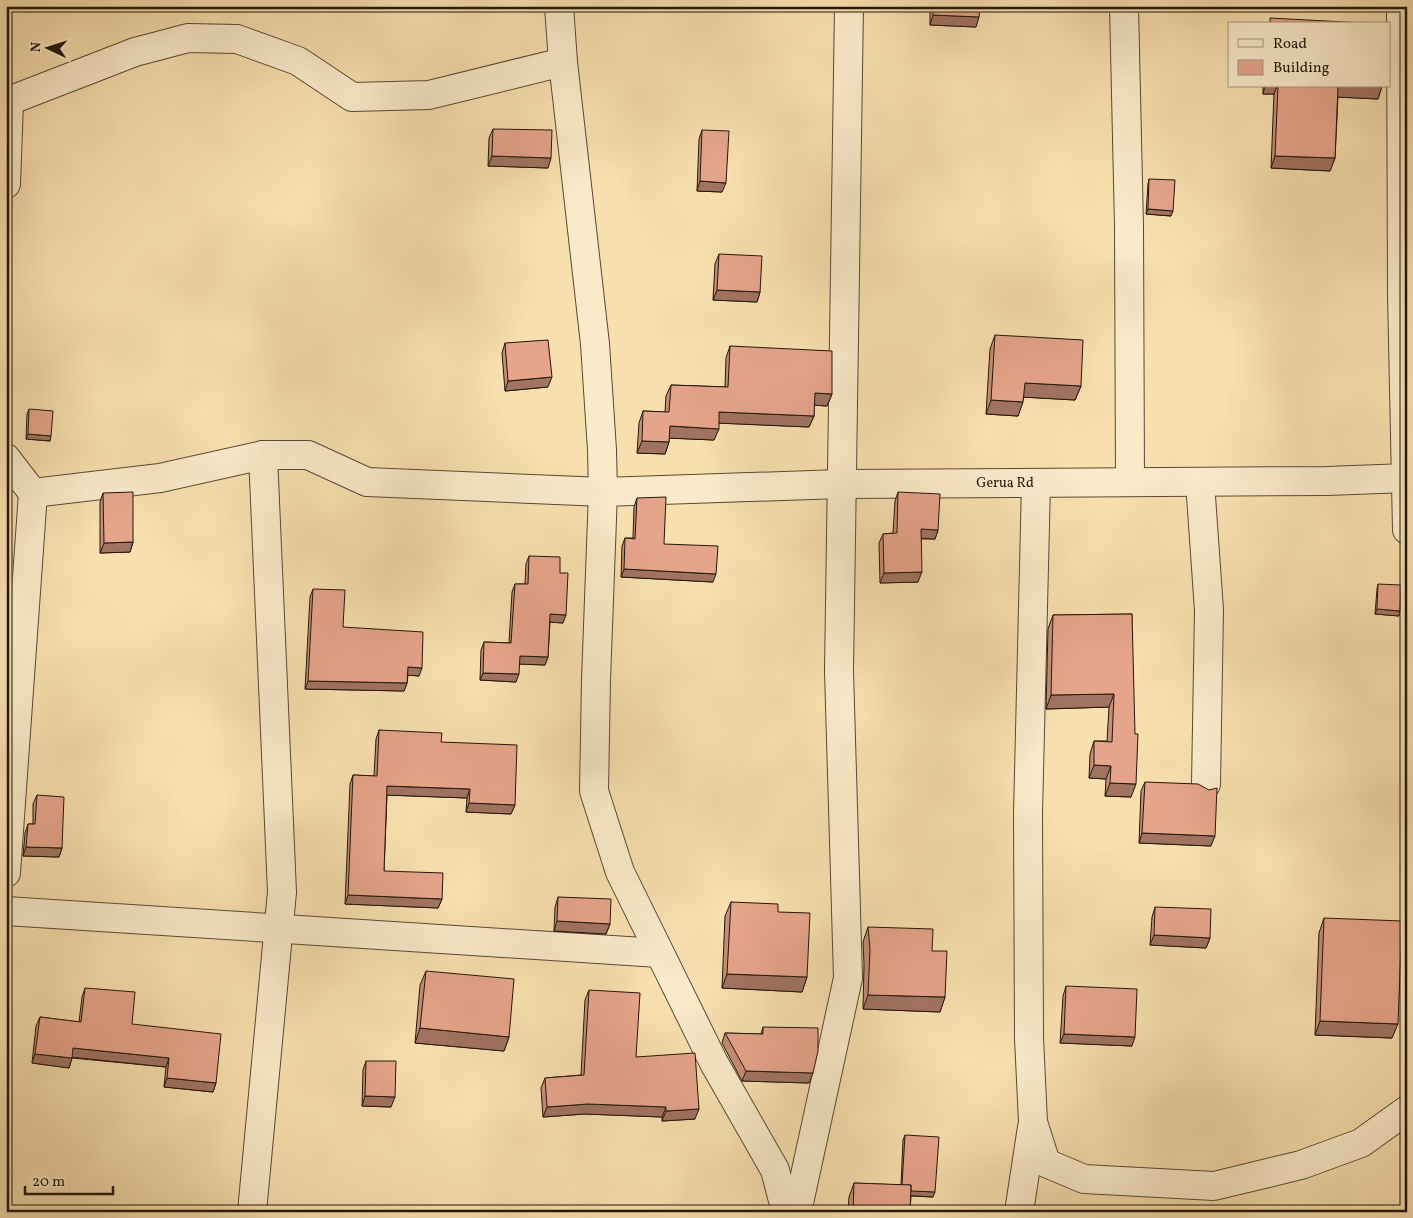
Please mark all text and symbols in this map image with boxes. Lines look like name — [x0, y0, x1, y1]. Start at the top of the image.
north arrow — [22, 22, 72, 72]
legend — [1228, 22, 1390, 88]
text: Road — [1273, 34, 1307, 55]
text: N — [27, 41, 46, 53]
text: Building — [1273, 58, 1330, 79]
street label: Gerua Rd — [976, 474, 1034, 493]
scale bar — [25, 1163, 112, 1195]
text: 20 m — [32, 1172, 65, 1193]

